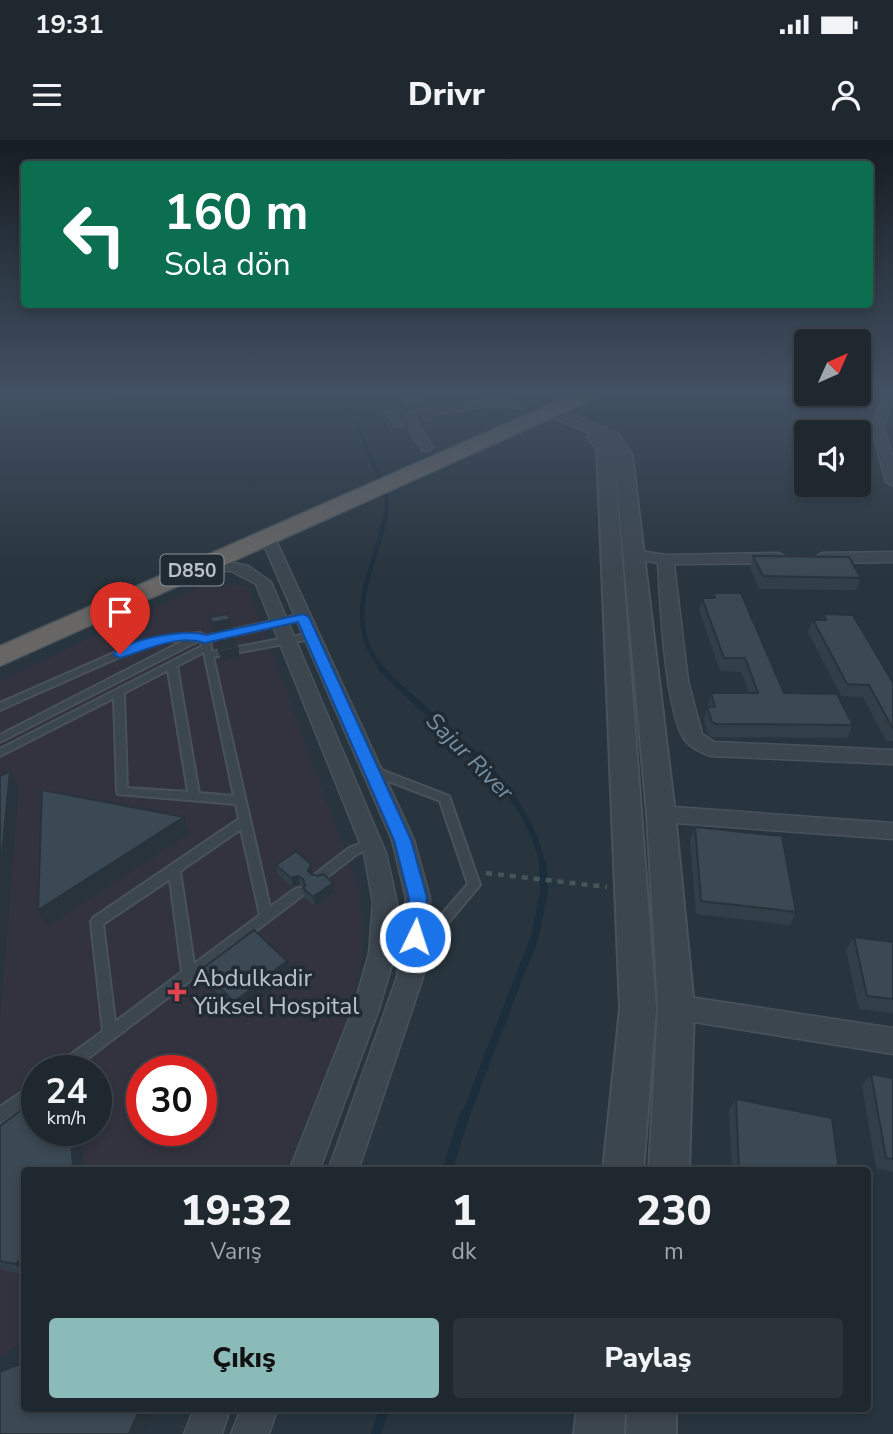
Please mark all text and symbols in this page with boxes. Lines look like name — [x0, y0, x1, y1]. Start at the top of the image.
text: 19:31 — [35, 7, 104, 42]
text: Drivr — [408, 73, 485, 116]
icon: menu — [28, 76, 66, 114]
icon: person — [827, 76, 865, 114]
text: 160 m — [164, 179, 308, 246]
icon: left — [49, 189, 140, 280]
text: Sola dön — [164, 243, 291, 286]
north arrow — [794, 329, 872, 406]
map controls — [794, 329, 871, 497]
button: sound — [794, 420, 871, 497]
road number: D850 — [160, 554, 224, 586]
pin — [90, 582, 150, 654]
icon: arrive — [101, 593, 139, 631]
water label: Sajur River — [419, 706, 521, 807]
position arrow — [378, 900, 452, 974]
place label: Abdulkadir Yüksel Hospital — [192, 962, 359, 1022]
marker: Abdulkadir Yüksel Hospital — [167, 982, 187, 1002]
speed limit sign: 30 — [126, 1055, 217, 1146]
text: 24 — [45, 1068, 88, 1115]
text: km/h — [47, 1106, 86, 1130]
text: 19:32 — [180, 1183, 292, 1240]
text: 1 — [451, 1183, 477, 1240]
text: 230 — [636, 1183, 712, 1240]
text: Varış — [211, 1236, 262, 1267]
text: dk — [452, 1236, 477, 1267]
text: m — [664, 1236, 684, 1267]
button: Çıkış — [49, 1318, 439, 1398]
button: Paylaş — [453, 1318, 843, 1398]

